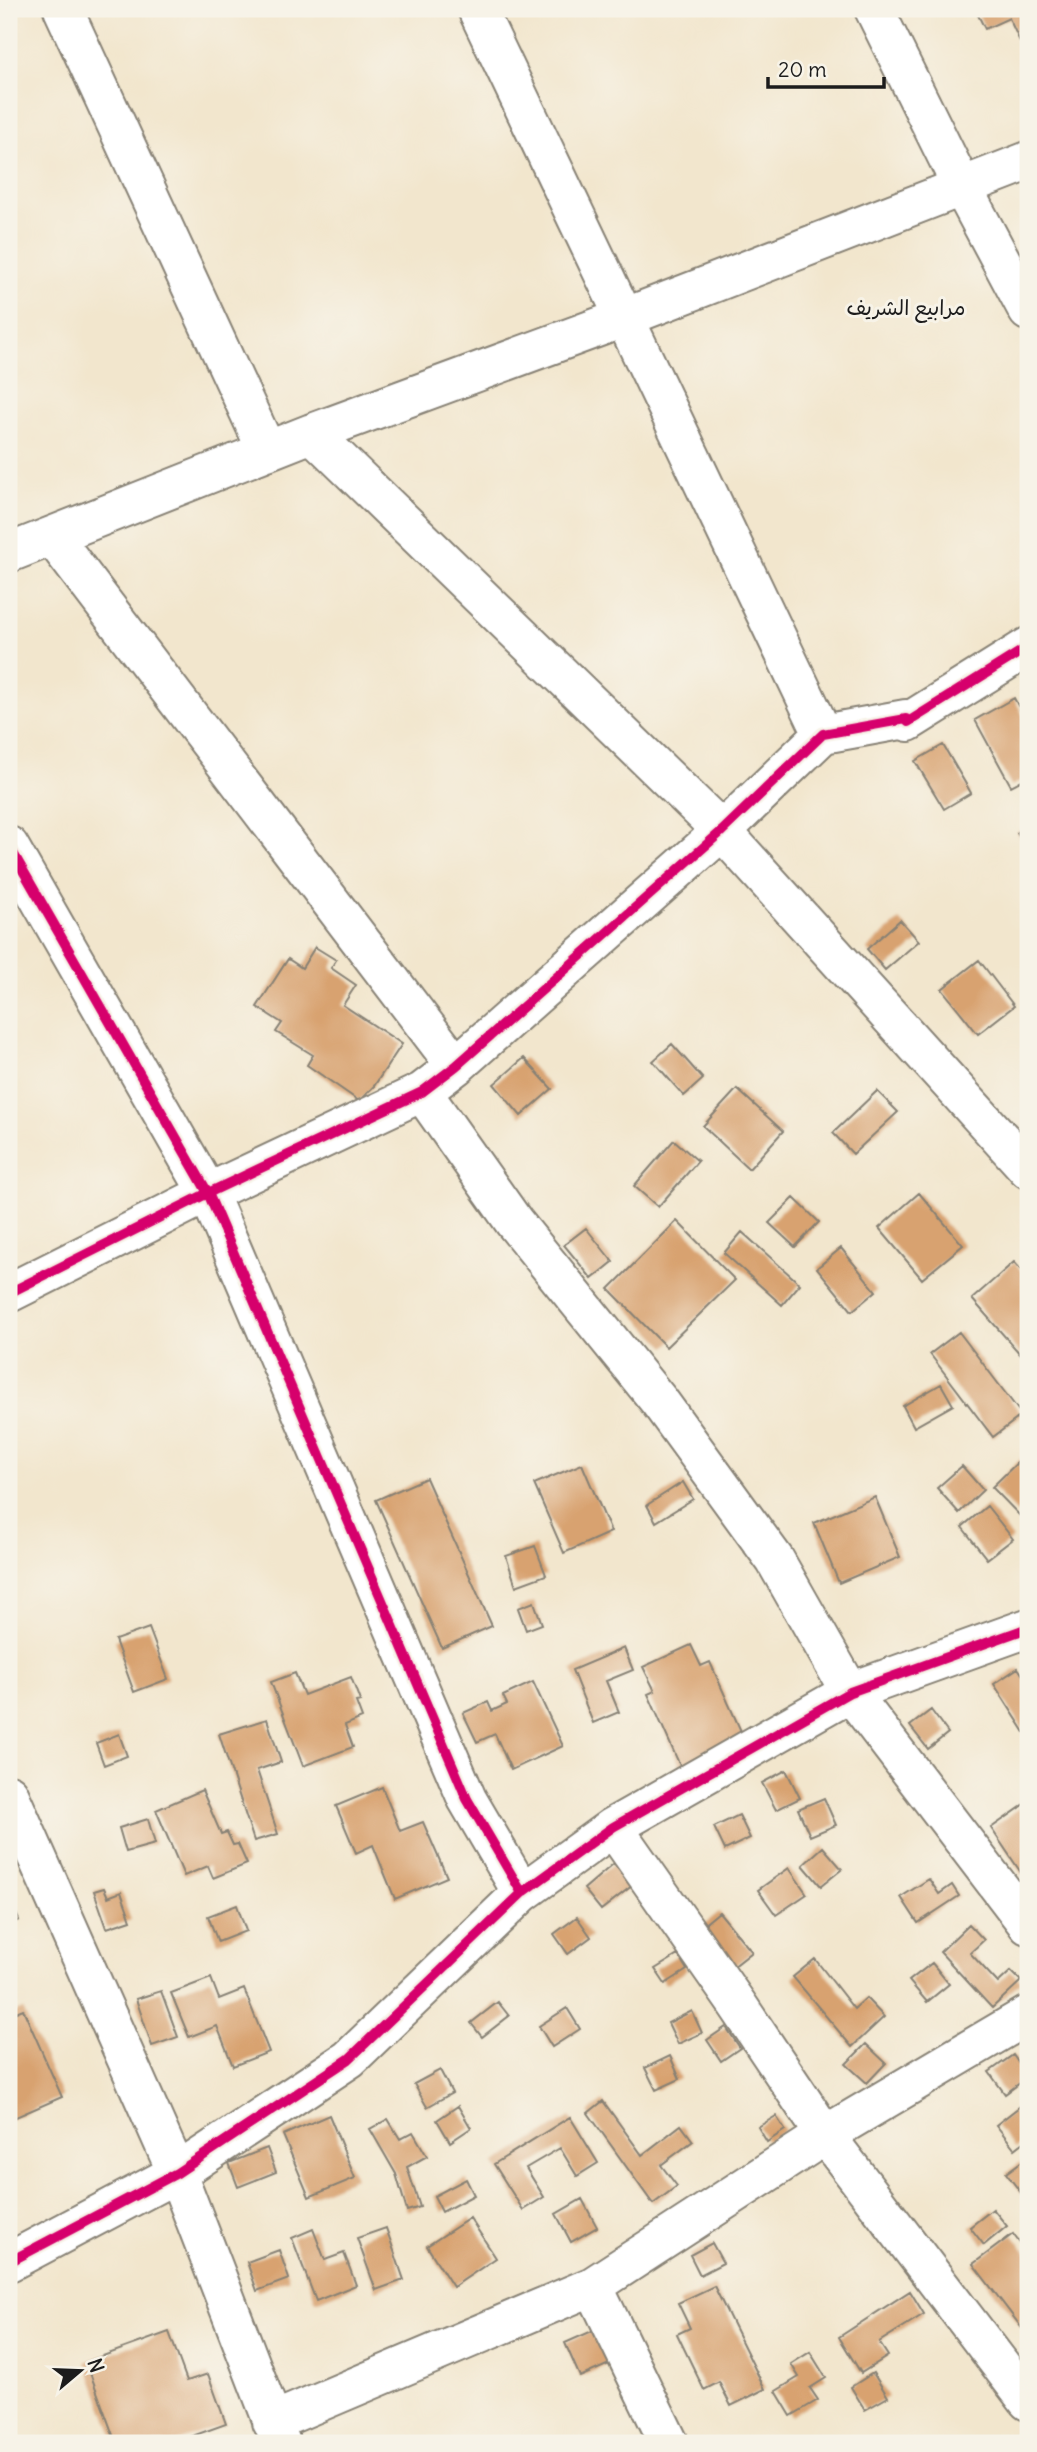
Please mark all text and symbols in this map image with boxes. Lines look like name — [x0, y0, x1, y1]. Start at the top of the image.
scale bar — [768, 46, 883, 90]
text: 20 m — [778, 56, 827, 83]
district label: مرابيع الشريف — [847, 294, 965, 323]
north arrow — [46, 2336, 116, 2406]
text: N — [83, 2355, 110, 2376]

